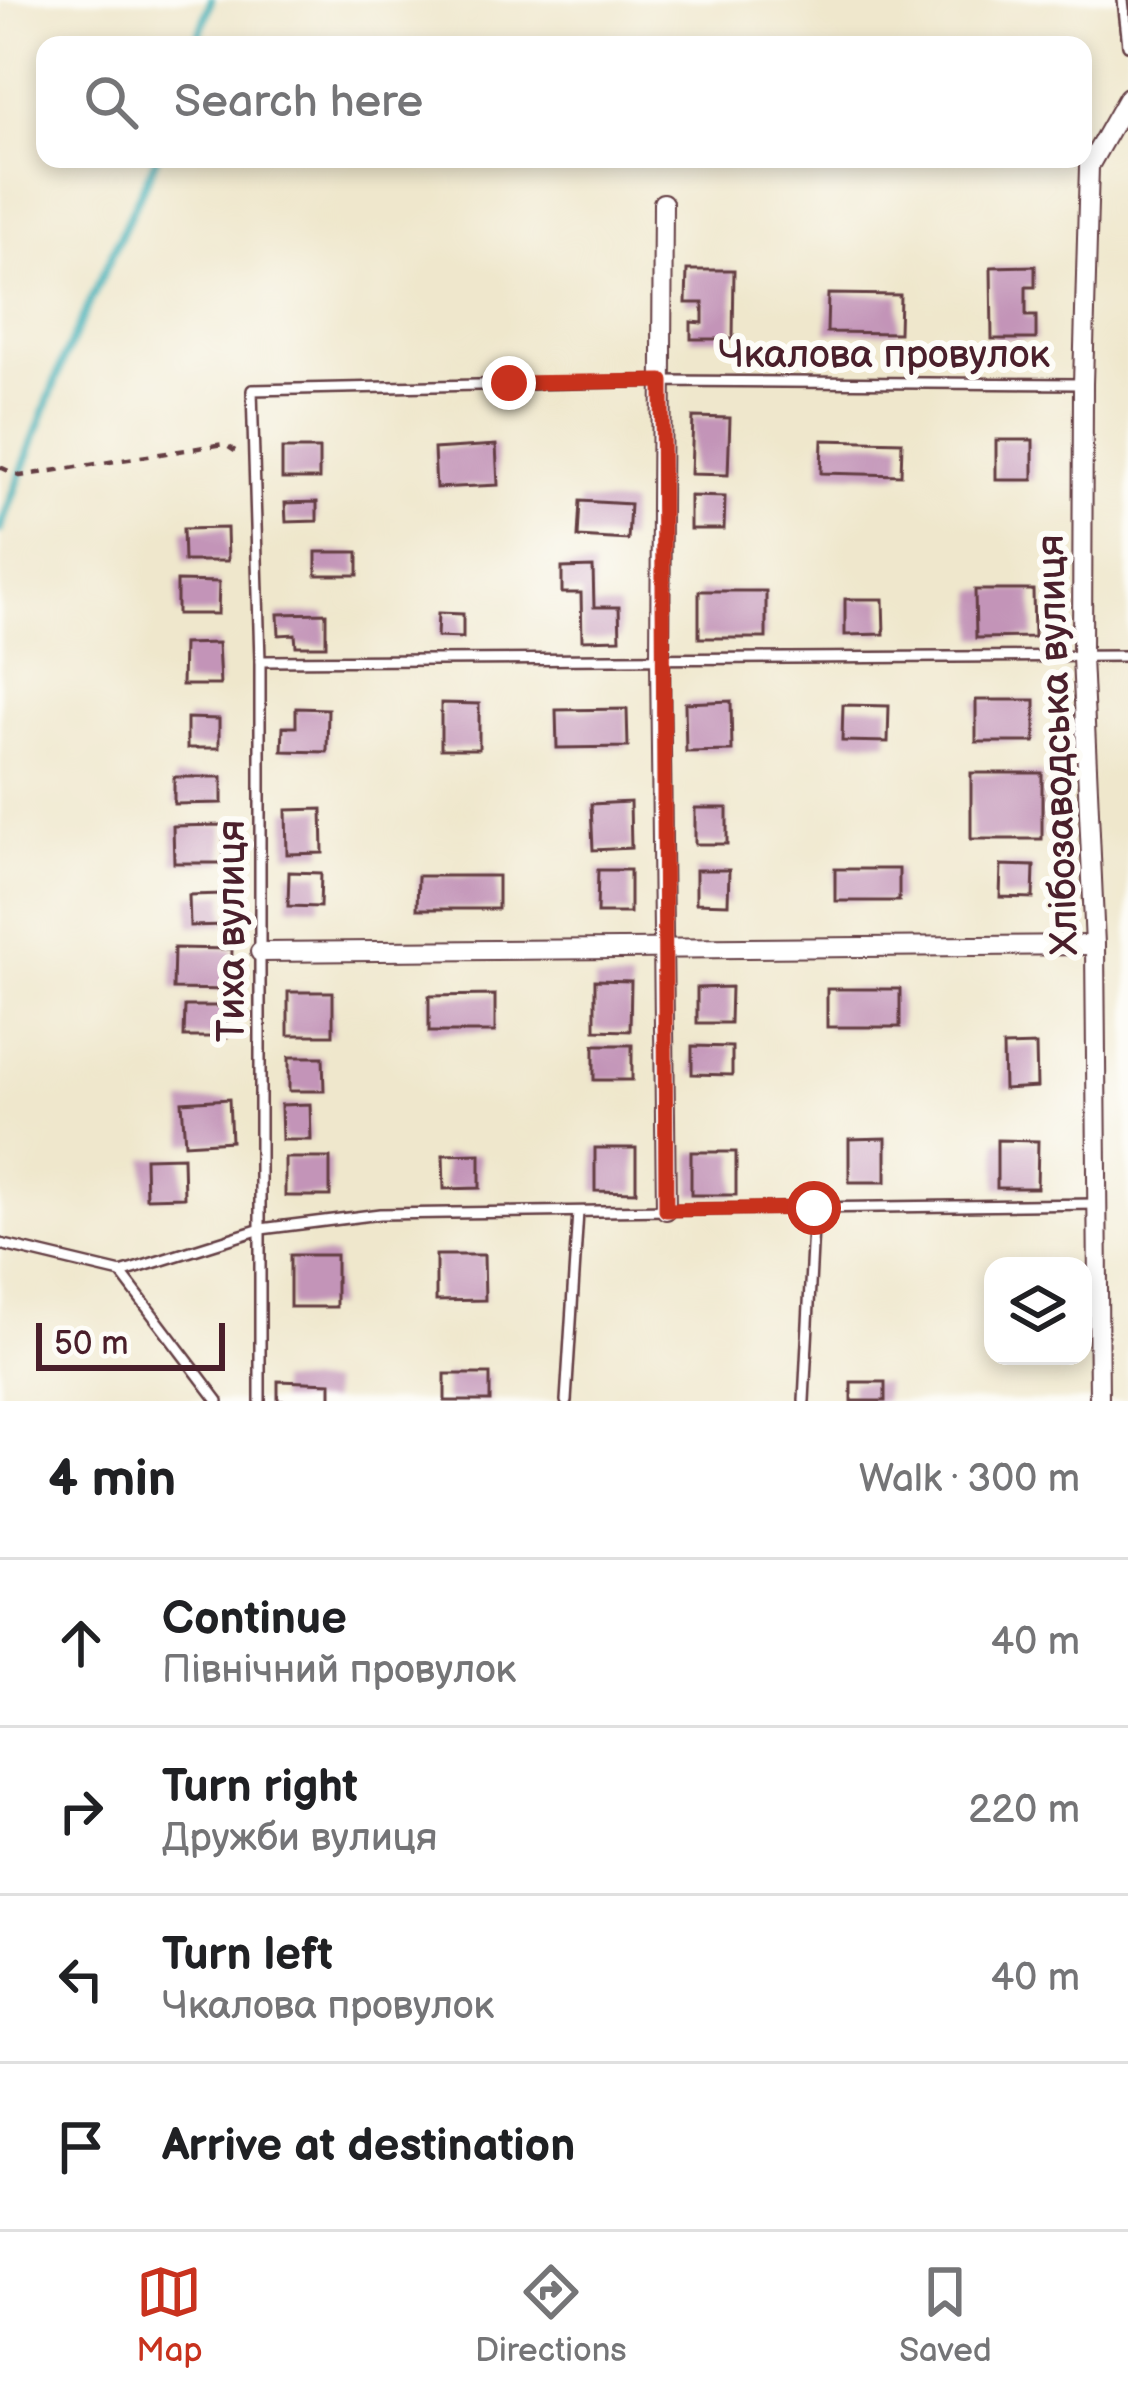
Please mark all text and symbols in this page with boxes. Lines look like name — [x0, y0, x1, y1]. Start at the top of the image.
search box — [36, 36, 1092, 168]
icon: search — [78, 69, 144, 135]
text: Search here — [174, 75, 423, 130]
street label: Чкалова провулок — [718, 332, 1050, 379]
route end — [482, 356, 536, 410]
street label: Хлібозаводська вулиця — [1028, 534, 1089, 956]
street label: Тиха вулиця — [209, 820, 256, 1042]
route start — [787, 1181, 841, 1235]
map controls — [984, 1257, 1092, 1365]
button: layers — [984, 1257, 1092, 1365]
scale bar — [36, 1317, 225, 1370]
text: 50 m — [54, 1324, 129, 1364]
text: 4 min — [48, 1449, 176, 1510]
text: Walk · 300 m — [859, 1456, 1080, 1503]
text: Continue — [162, 1592, 347, 1647]
icon: ahead — [48, 1610, 114, 1676]
text: 40 m — [990, 1619, 1080, 1666]
text: Північний провулок — [162, 1647, 516, 1694]
text: Turn right — [162, 1760, 358, 1815]
icon: right — [48, 1778, 114, 1844]
text: 220 m — [968, 1787, 1080, 1834]
text: Дружби вулиця — [162, 1815, 437, 1862]
text: Turn left — [162, 1928, 333, 1983]
icon: left — [48, 1946, 114, 2012]
text: 40 m — [990, 1955, 1080, 2002]
text: Чкалова провулок — [162, 1983, 494, 2030]
icon: arrive — [48, 2114, 114, 2180]
text: Arrive at destination — [162, 2119, 575, 2174]
tab: Map — [136, 2259, 203, 2371]
tab: Directions — [475, 2259, 627, 2371]
tab: Saved — [899, 2259, 992, 2371]

